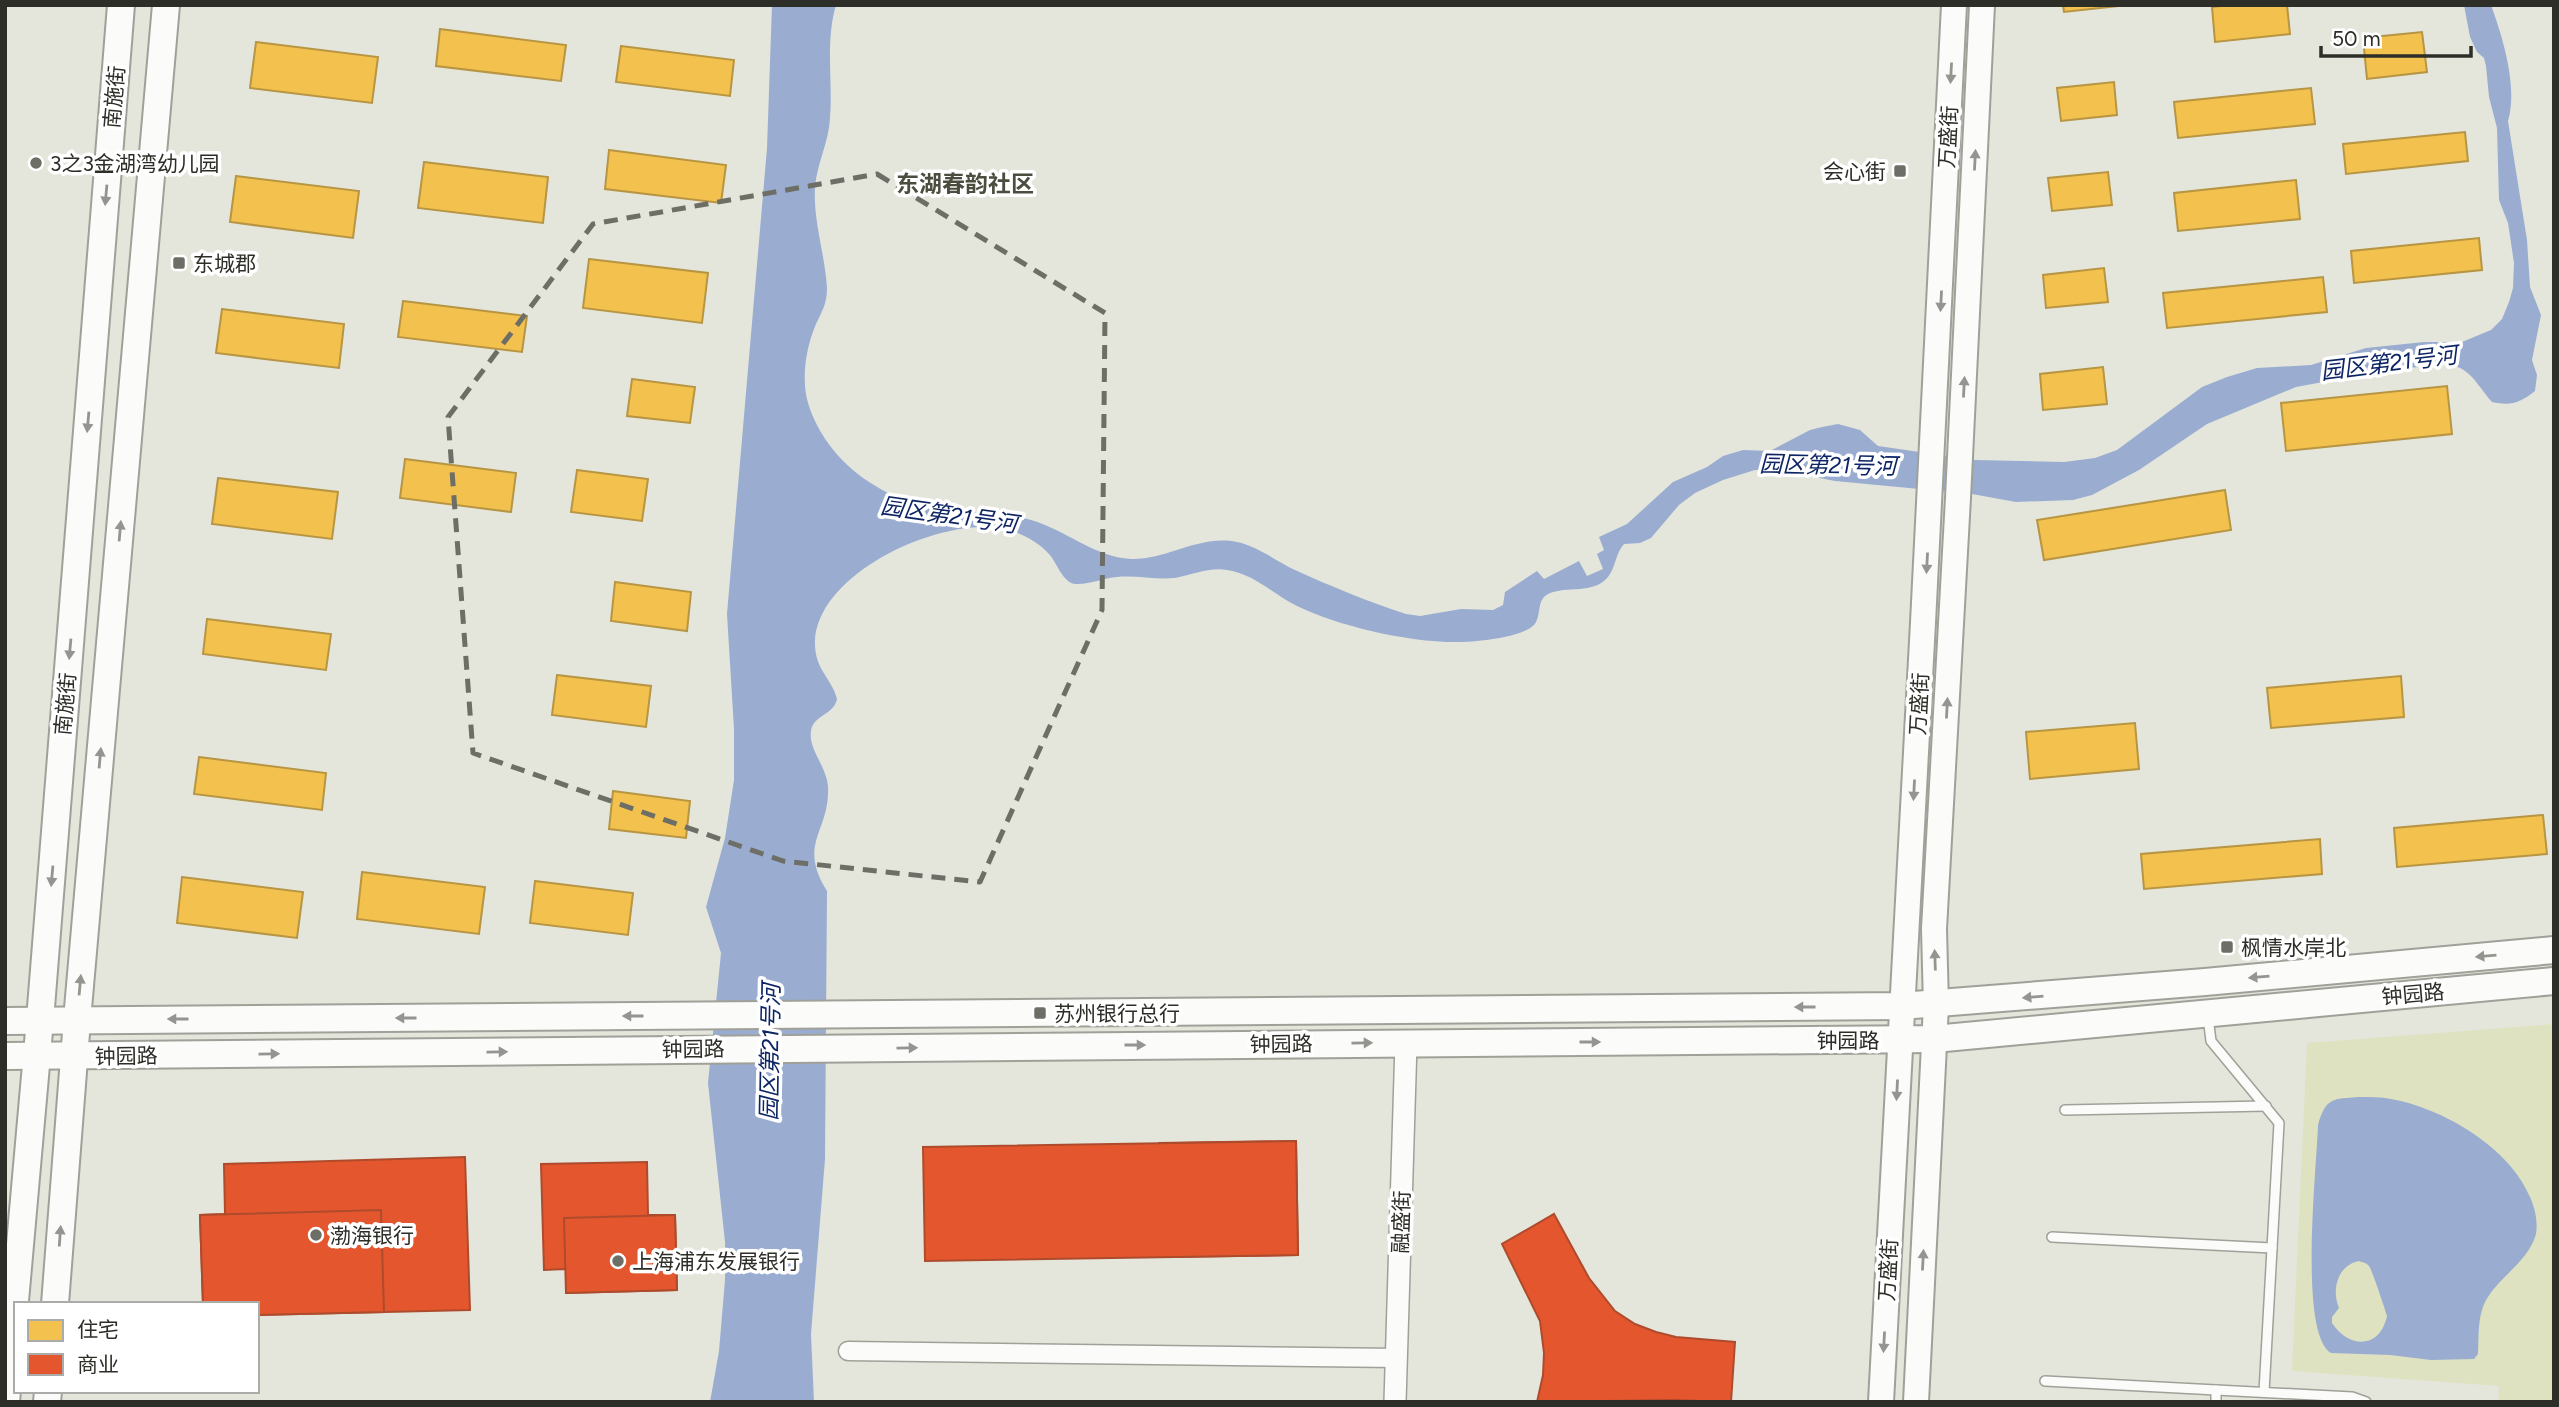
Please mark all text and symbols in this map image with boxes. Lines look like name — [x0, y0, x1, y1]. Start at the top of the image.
scale bar — [2321, 14, 2472, 58]
text: 50 m — [2332, 26, 2381, 51]
one-way arrow — [1945, 63, 1956, 85]
street label: 南施街 — [99, 65, 129, 129]
street label: 万盛街 — [1934, 105, 1962, 169]
one-way arrow — [1969, 149, 1980, 171]
place label: 3之3金湖湾幼儿园 — [50, 151, 220, 176]
marker: 3之3金湖湾幼儿园 — [28, 155, 44, 171]
place label: 会心街 — [1823, 159, 1886, 184]
marker: 会心街 — [1892, 163, 1908, 179]
district label: 东湖春韵社区 — [896, 170, 1034, 198]
one-way arrow — [100, 185, 111, 207]
place label: 东城郡 — [193, 251, 256, 276]
marker: 东城郡 — [171, 255, 187, 271]
one-way arrow — [1935, 290, 1946, 312]
water label: 园区第21号河 — [2319, 340, 2463, 385]
one-way arrow — [1958, 376, 1969, 398]
one-way arrow — [82, 411, 93, 433]
water label: 园区第21号河 — [1759, 450, 1901, 480]
water label: 园区第21号河 — [879, 492, 1023, 539]
one-way arrow — [115, 520, 126, 542]
one-way arrow — [1921, 552, 1932, 574]
one-way arrow — [64, 638, 75, 660]
street label: 南施街 — [50, 672, 80, 736]
street label: 万盛街 — [1905, 672, 1933, 736]
one-way arrow — [1941, 697, 1952, 719]
one-way arrow — [95, 747, 106, 769]
one-way arrow — [1908, 779, 1919, 801]
one-way arrow — [46, 865, 57, 887]
place label: 枫情水岸北 — [2241, 935, 2346, 960]
marker: 枫情水岸北 — [2219, 939, 2235, 955]
one-way arrow — [1929, 948, 1940, 970]
one-way arrow — [2475, 951, 2497, 962]
one-way arrow — [2248, 972, 2270, 983]
one-way arrow — [75, 973, 86, 995]
water label: 园区第21号河 — [755, 979, 785, 1121]
street label: 钟园路 — [2381, 979, 2445, 1009]
one-way arrow — [2021, 992, 2043, 1003]
place label: 苏州银行总行 — [1054, 1001, 1180, 1026]
one-way arrow — [1794, 1001, 1816, 1013]
marker: 苏州银行总行 — [1032, 1005, 1048, 1021]
one-way arrow — [622, 1011, 644, 1022]
one-way arrow — [395, 1012, 417, 1024]
one-way arrow — [167, 1013, 189, 1025]
street label: 钟园路 — [1817, 1028, 1880, 1053]
street label: 钟园路 — [1249, 1031, 1313, 1057]
street label: 钟园路 — [661, 1036, 725, 1062]
one-way arrow — [1579, 1036, 1601, 1048]
one-way arrow — [1352, 1038, 1374, 1049]
one-way arrow — [1124, 1040, 1146, 1051]
one-way arrow — [897, 1042, 919, 1053]
street label: 钟园路 — [94, 1043, 158, 1069]
one-way arrow — [486, 1046, 508, 1057]
one-way arrow — [259, 1048, 281, 1060]
one-way arrow — [1892, 1079, 1903, 1101]
street label: 融盛街 — [1387, 1190, 1415, 1254]
place label: 渤海银行 — [330, 1223, 414, 1248]
one-way arrow — [55, 1224, 66, 1246]
marker: 渤海银行 — [308, 1227, 324, 1243]
street label: 万盛街 — [1874, 1238, 1902, 1302]
place label: 上海浦东发展银行 — [632, 1249, 800, 1274]
one-way arrow — [1917, 1249, 1928, 1271]
marker: 上海浦东发展银行 — [610, 1253, 626, 1269]
legend — [14, 1302, 259, 1393]
text: 住宅 — [77, 1317, 119, 1342]
one-way arrow — [1879, 1331, 1890, 1353]
text: 商业 — [77, 1352, 119, 1377]

